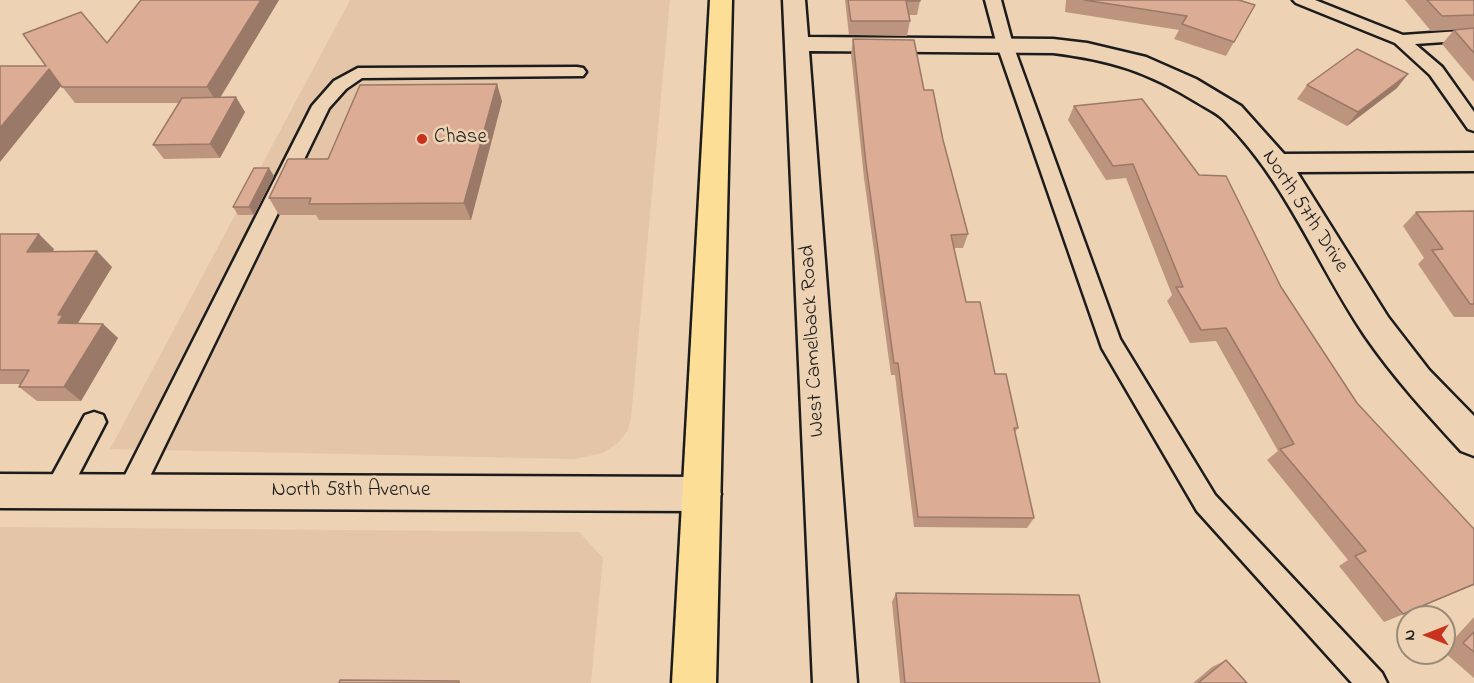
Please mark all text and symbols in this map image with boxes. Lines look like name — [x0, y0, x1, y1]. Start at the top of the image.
place label: Chase — [434, 126, 487, 152]
marker: Chase — [415, 132, 429, 146]
street label: North 57th Drive — [1255, 146, 1353, 278]
street label: West Camelback Road — [796, 244, 832, 438]
street label: North 58th Avenue — [272, 479, 430, 505]
north arrow — [1396, 605, 1456, 665]
text: N — [1398, 630, 1422, 640]

